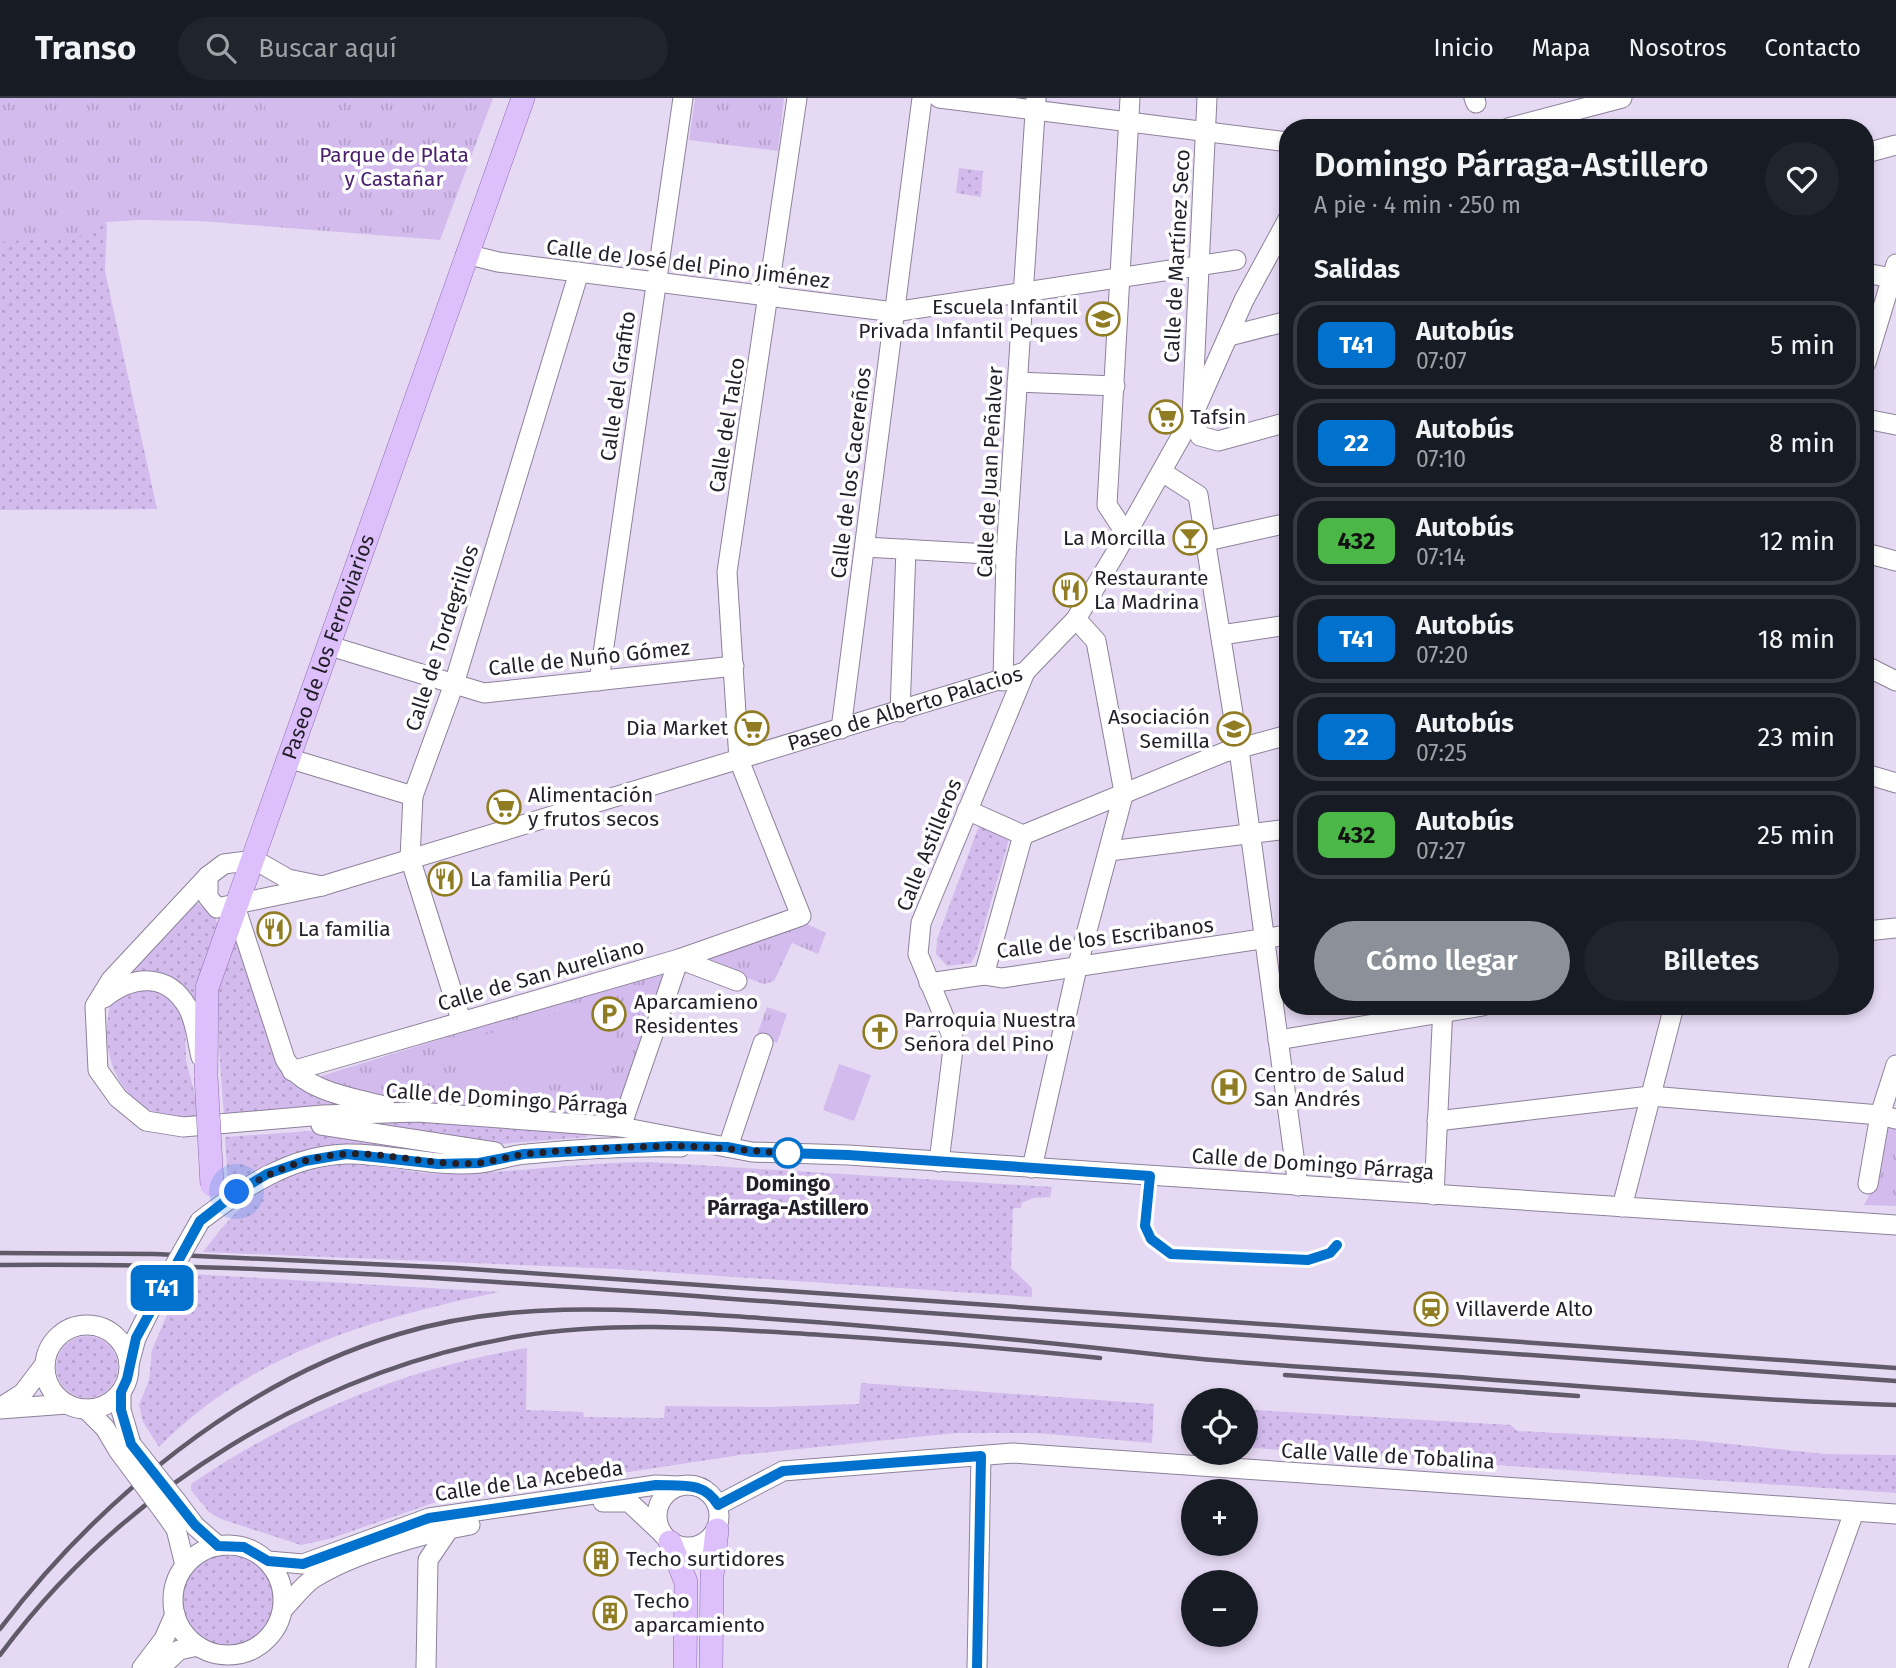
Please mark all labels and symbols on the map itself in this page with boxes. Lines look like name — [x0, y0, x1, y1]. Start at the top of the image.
park label: Parque de Plata y Castañar — [319, 142, 469, 192]
street label: Calle de Martínez Seco — [1158, 148, 1196, 364]
street label: Calle de José del Pino Jiménez — [545, 234, 831, 294]
place label: Escuela Infantil Privada Infantil Peques — [858, 294, 1078, 344]
school or university icon: Escuela Infantil Privada Infantil Peques — [1084, 300, 1122, 338]
street label: Calle del Grafito — [595, 309, 641, 463]
street label: Calle del Talco — [703, 355, 751, 495]
street label: Calle de los Cacereños — [825, 366, 877, 580]
street label: Calle de Juan Peñalver — [971, 366, 1009, 578]
supermarket icon: Tafsin — [1147, 398, 1185, 436]
place label: Tafsin — [1190, 404, 1246, 430]
bar icon: La Morcilla — [1171, 519, 1209, 557]
place label: La Morcilla — [1063, 525, 1166, 551]
street label: Paseo de los Ferroviarios — [276, 531, 380, 763]
street label: Calle de Tordegrillos — [400, 541, 484, 734]
place label: Restaurante La Madrina — [1094, 565, 1209, 615]
restaurant icon: Restaurante La Madrina — [1051, 571, 1089, 609]
street label: Calle de Nuño Gómez — [487, 635, 691, 681]
street label: Paseo de Alberto Palacios — [785, 660, 1026, 756]
place label: Asociación Semilla — [1108, 704, 1210, 754]
supermarket icon: Dia Market — [733, 709, 771, 747]
school or university icon: Asociación Semilla — [1215, 710, 1253, 748]
place label: Dia Market — [626, 715, 728, 741]
street label: Calle Astilleros — [891, 775, 967, 915]
place label: Alimentación y frutos secos — [528, 782, 659, 832]
supermarket icon: Alimentación y frutos secos — [485, 788, 523, 826]
restaurant icon: La familia Perú — [426, 860, 464, 898]
place label: La familia Perú — [470, 866, 612, 892]
restaurant icon: La familia — [255, 910, 293, 948]
street label: Calle de los Escribanos — [995, 912, 1215, 964]
place label: La familia — [298, 916, 391, 942]
street label: Calle de San Aureliano — [435, 933, 647, 1017]
place label: Aparcamieno Residentes — [634, 989, 758, 1039]
parking icon: Aparcamieno Residentes — [590, 995, 628, 1033]
place label: Parroquia Nuestra Señora del Pino — [904, 1007, 1076, 1057]
church icon: Parroquia Nuestra Señora del Pino — [861, 1013, 899, 1051]
place label: Centro de Salud San Andrés — [1254, 1062, 1405, 1112]
hospital icon: Centro de Salud San Andrés — [1210, 1068, 1248, 1106]
street label: Calle de Domingo Párraga — [385, 1078, 629, 1120]
marker: Domingo Párraga-Astillero — [773, 1138, 803, 1168]
street label: Calle de Domingo Párraga — [1191, 1143, 1435, 1185]
place label: Domingo Párraga-Astillero — [707, 1171, 869, 1221]
your location — [219, 1174, 254, 1209]
line badge: T41 — [122, 1265, 202, 1311]
station icon: Villaverde Alto — [1412, 1290, 1450, 1328]
place label: Villaverde Alto — [1456, 1296, 1593, 1322]
street label: Calle Valle de Tobalina — [1280, 1437, 1496, 1475]
street label: Calle de La Acebeda — [433, 1455, 625, 1507]
building icon: Techo surtidores — [582, 1540, 620, 1578]
place label: Techo surtidores — [626, 1546, 785, 1572]
place label: Techo aparcamiento — [634, 1588, 765, 1638]
building icon: Techo aparcamiento — [591, 1594, 629, 1632]

